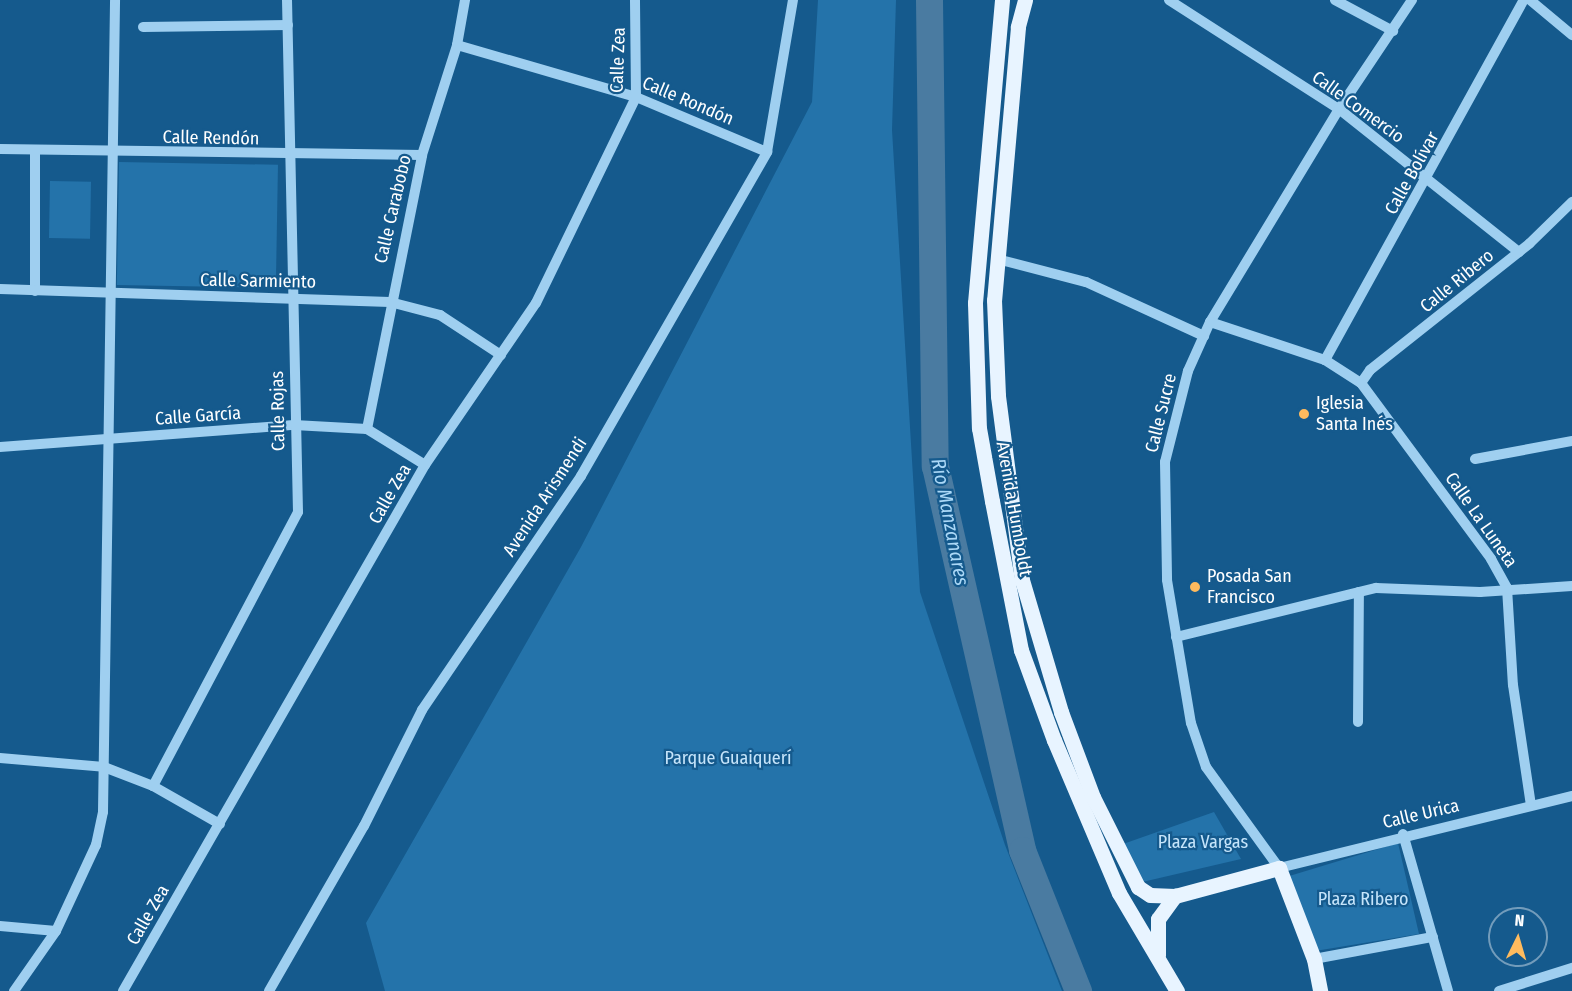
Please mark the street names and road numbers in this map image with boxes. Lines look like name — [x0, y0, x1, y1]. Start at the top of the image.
street label: Calle Zea — [606, 27, 630, 93]
street label: Calle Comercio — [1308, 66, 1408, 148]
street label: Calle Rondón — [639, 72, 737, 130]
street label: Calle Rendón — [162, 126, 260, 150]
street label: Calle Bolívar — [1380, 128, 1444, 218]
street label: Calle Carabobo — [370, 153, 416, 265]
street label: Calle Ribero — [1416, 245, 1498, 317]
street label: Calle Sarmiento — [200, 269, 316, 293]
street label: Calle Rojas — [267, 371, 289, 451]
street label: Calle Sucre — [1141, 371, 1181, 455]
street label: Calle García — [154, 402, 242, 430]
street label: Avenida Arismendi — [499, 434, 591, 560]
street label: Avenida Humboldt — [992, 440, 1036, 578]
street label: Calle Zea — [364, 460, 416, 528]
street label: Calle La Luneta — [1440, 468, 1522, 572]
street label: Calle Urica — [1381, 795, 1461, 833]
street label: Calle Zea — [122, 881, 174, 949]

